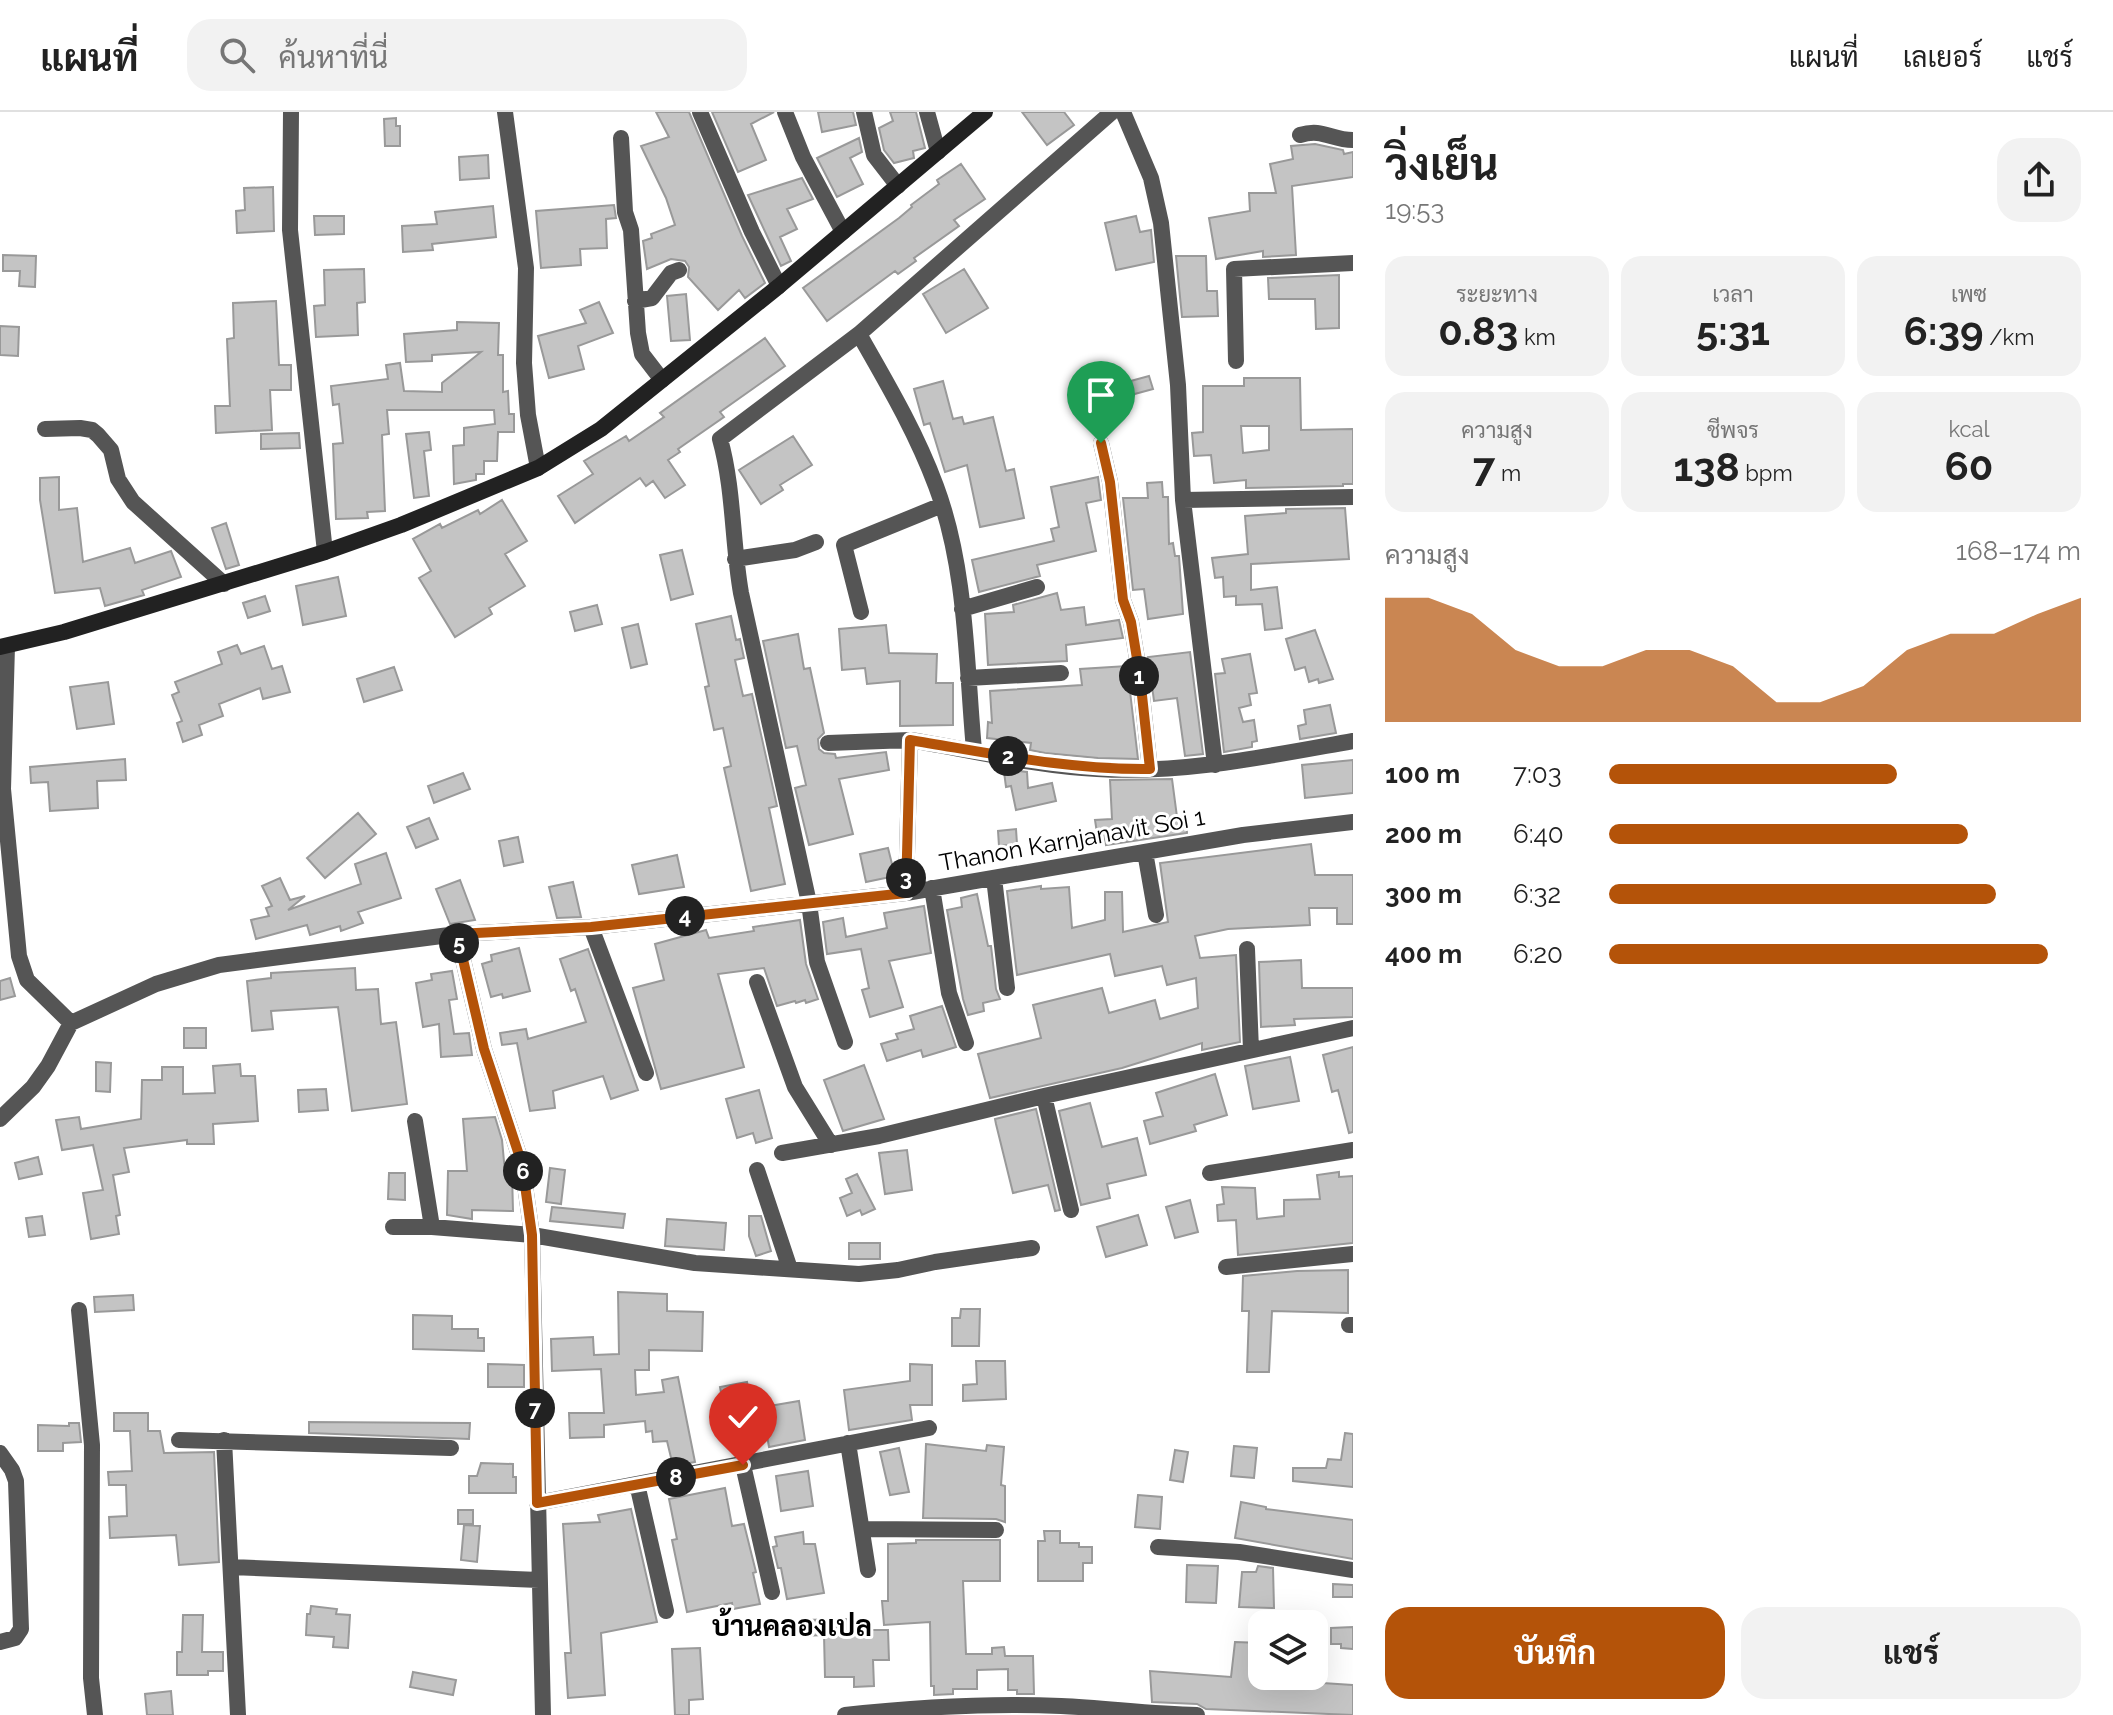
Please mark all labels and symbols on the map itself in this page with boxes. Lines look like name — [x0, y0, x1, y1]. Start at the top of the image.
pin — [1067, 361, 1135, 443]
pin: 1 — [1119, 656, 1159, 696]
pin: 2 — [988, 736, 1028, 776]
street label: Thanon Karnjanavit Soi 1 — [937, 802, 1207, 877]
pin: 3 — [886, 858, 926, 898]
pin: 4 — [665, 896, 705, 936]
pin: 5 — [439, 923, 479, 963]
pin: 6 — [503, 1151, 543, 1191]
pin — [709, 1383, 777, 1465]
pin: 7 — [515, 1388, 555, 1428]
pin: 8 — [656, 1457, 696, 1497]
district label: บ้านคลองเปล — [712, 1607, 872, 1643]

